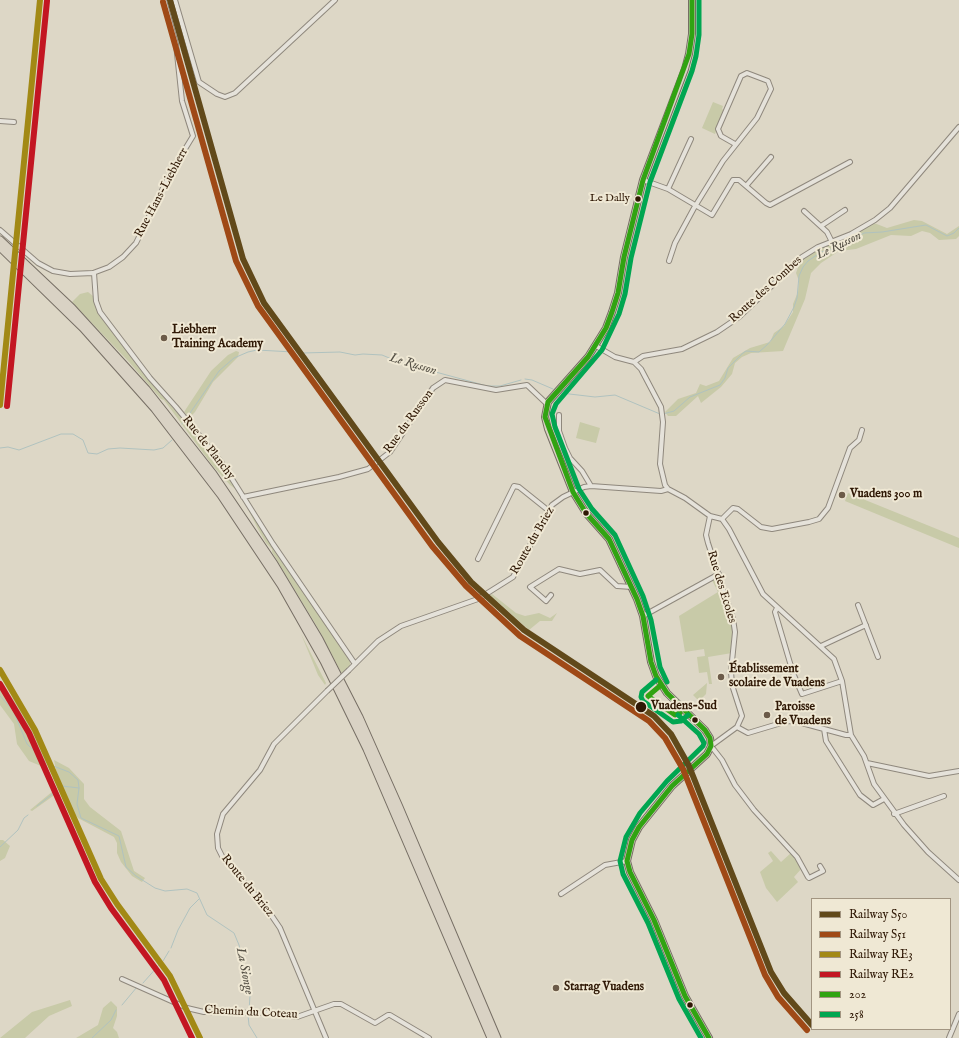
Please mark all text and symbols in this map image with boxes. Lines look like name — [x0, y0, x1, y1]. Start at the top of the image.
street label: Rue Hans-Liebherr — [132, 146, 192, 240]
place label: Le Dally — [590, 192, 630, 206]
marker: Le Dally — [633, 194, 643, 204]
water label: Le Russon — [814, 228, 864, 264]
street label: Route des Combes — [727, 253, 805, 327]
place label: Liebherr Training Academy — [172, 324, 263, 352]
marker: Liebherr Training Academy — [159, 333, 169, 343]
water label: Le Russon — [388, 350, 438, 380]
street label: Rue du Russon — [381, 387, 437, 457]
street label: Rue de Planchy — [179, 413, 237, 483]
place label: Vuadens 300 m — [850, 488, 922, 502]
marker: Vuadens 300 m — [837, 490, 847, 500]
street label: Route du Briez — [508, 505, 558, 577]
unlabelled marker — [581, 508, 591, 518]
street label: Rue des Ecoles — [703, 549, 739, 625]
place label: Établissement scolaire de Vuadens — [729, 663, 825, 691]
marker: Établissement scolaire de Vuadens — [716, 672, 726, 682]
marker: Vuadens-Sud — [634, 700, 648, 714]
place label: Vuadens-Sud — [651, 700, 717, 714]
place label: Paroisse de Vuadens — [775, 701, 831, 729]
marker: Paroisse de Vuadens — [762, 710, 772, 720]
unlabelled marker — [690, 715, 700, 725]
street label: Route du Briez — [218, 852, 276, 920]
legend — [811, 898, 951, 1030]
text: Railway S50 — [849, 907, 907, 922]
text: Railway S51 — [849, 927, 906, 942]
water label: La Sionge — [232, 946, 256, 996]
text: Railway RE3 — [849, 947, 913, 962]
text: Railway RE2 — [849, 967, 914, 982]
place label: Starrag Vuadens — [564, 981, 644, 995]
marker: Starrag Vuadens — [551, 983, 561, 993]
text: 202 — [849, 987, 866, 1002]
unlabelled marker — [685, 1000, 695, 1010]
street label: Chemin du Coteau — [204, 1003, 298, 1023]
text: 258 — [849, 1007, 864, 1022]

